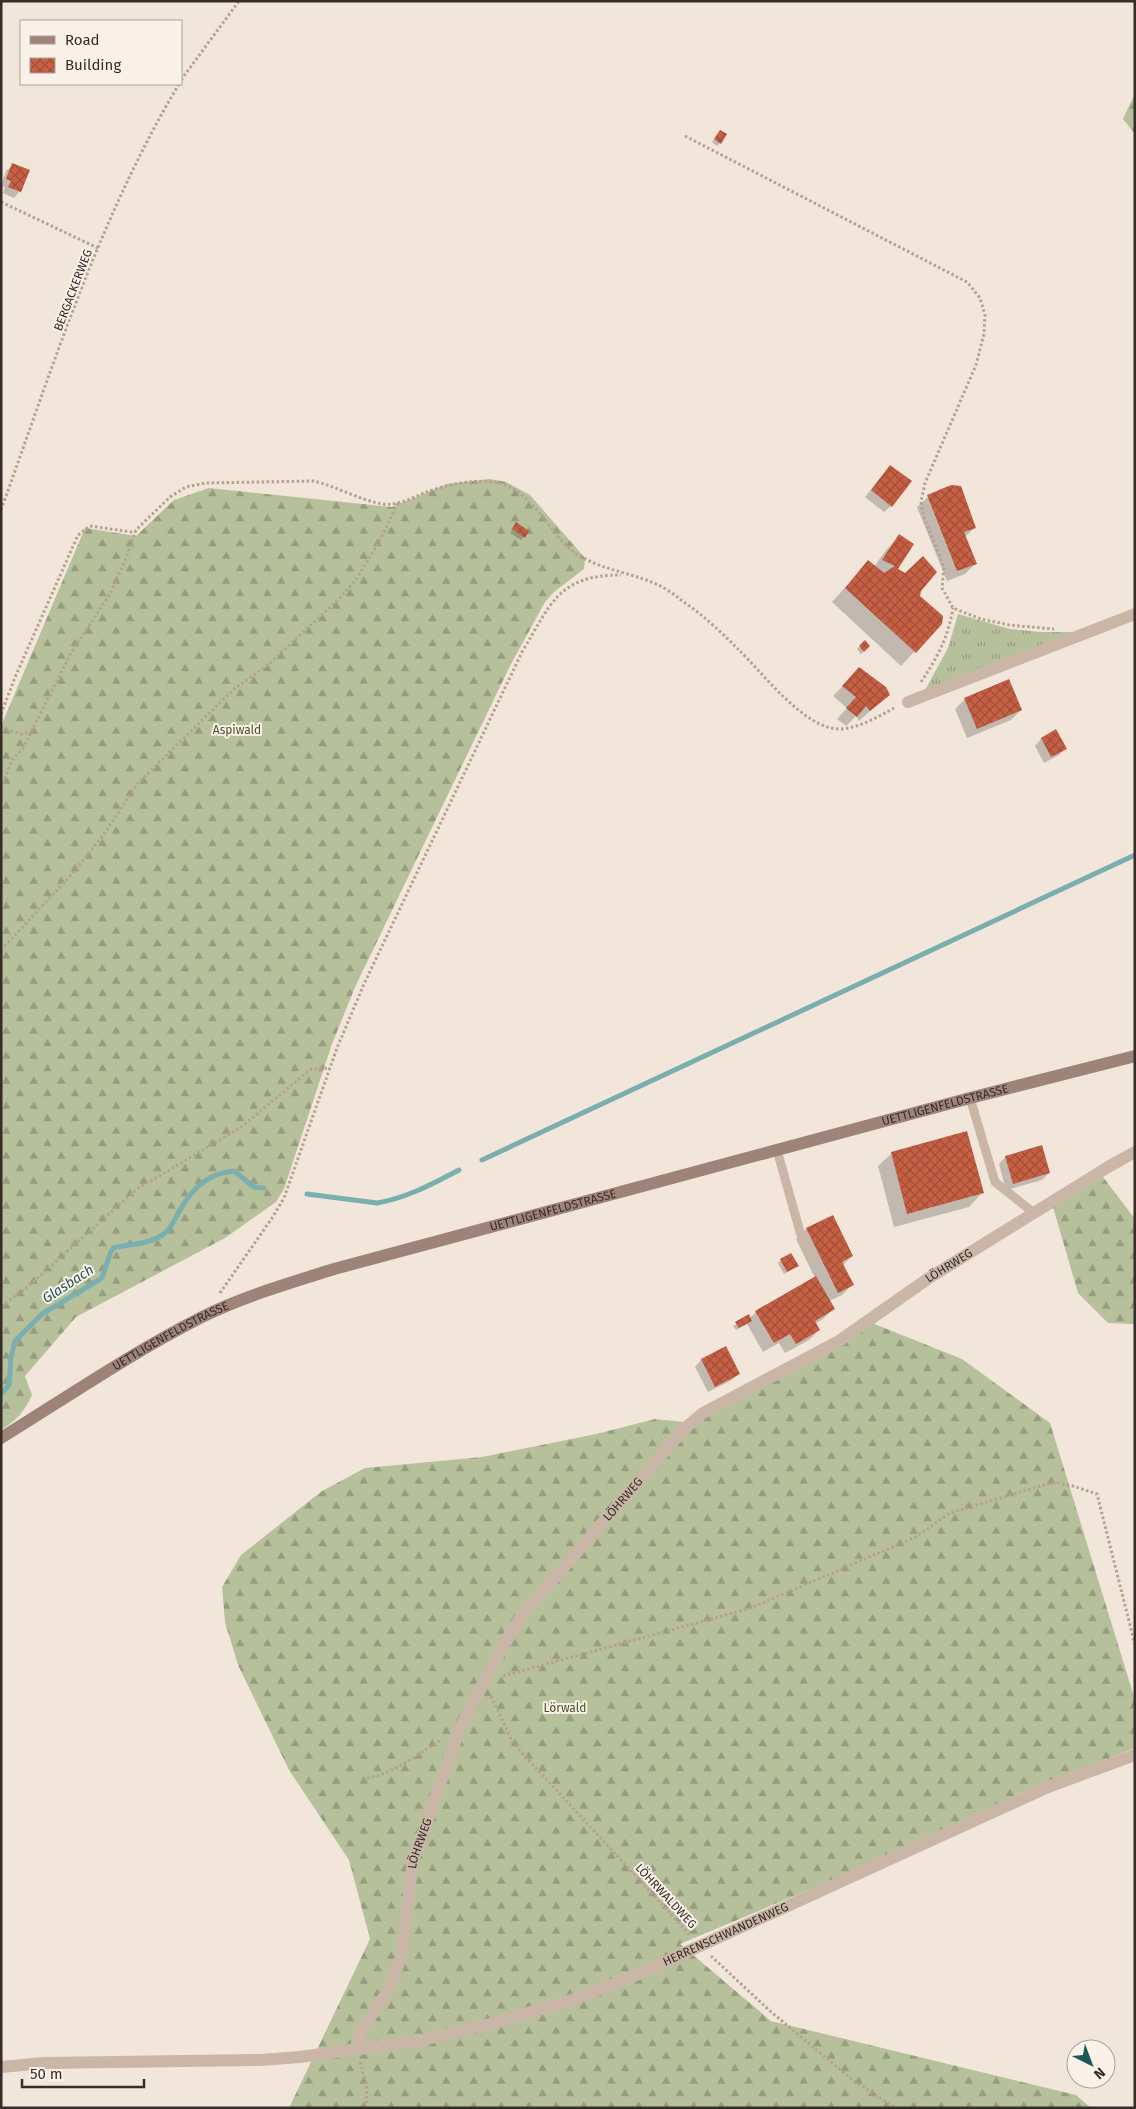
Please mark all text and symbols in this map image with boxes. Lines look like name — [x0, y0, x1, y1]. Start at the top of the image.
legend — [20, 20, 182, 85]
text: Road — [65, 31, 100, 49]
text: Building — [65, 56, 121, 74]
street label: BERGACKERWEG — [51, 247, 95, 333]
park label: Aspiwald — [213, 723, 261, 737]
street label: UETTLIGENFELDSTRASSE — [880, 1081, 1010, 1128]
street label: UETTLIGENFELDSTRASSE — [488, 1186, 618, 1234]
street label: LÖHRWEG — [922, 1246, 975, 1285]
water label: Glasbach — [39, 1261, 97, 1307]
street label: UETTLIGENFELDSTRASSE — [110, 1299, 231, 1373]
street label: LÖHRWEG — [600, 1475, 646, 1524]
park label: Lörwald — [544, 1701, 586, 1715]
street label: LÖHRWEG — [404, 1816, 435, 1870]
street label: LÖHRWALDWEG — [632, 1859, 701, 1931]
street label: HERRENSCHWANDENWEG — [661, 1900, 791, 1969]
north arrow — [1066, 2039, 1116, 2089]
scale bar — [22, 2056, 145, 2088]
text: N — [1090, 2064, 1109, 2083]
text: 50 m — [30, 2065, 63, 2083]

